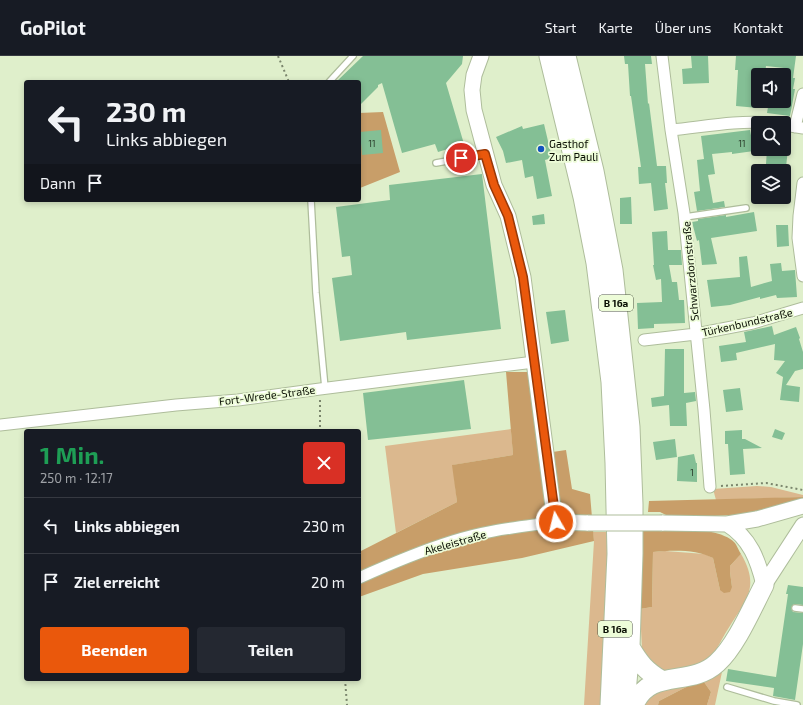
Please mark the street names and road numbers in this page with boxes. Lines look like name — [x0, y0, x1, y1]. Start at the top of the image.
street label: Schwarzdornstraße — [679, 221, 701, 321]
road number: B 16a — [599, 295, 633, 311]
street label: Türkenbundstraße — [700, 305, 794, 339]
street label: Fort-Wrede-Straße — [218, 383, 316, 407]
street label: Akeleistraße — [423, 527, 487, 557]
road number: B 16a — [598, 621, 632, 637]

